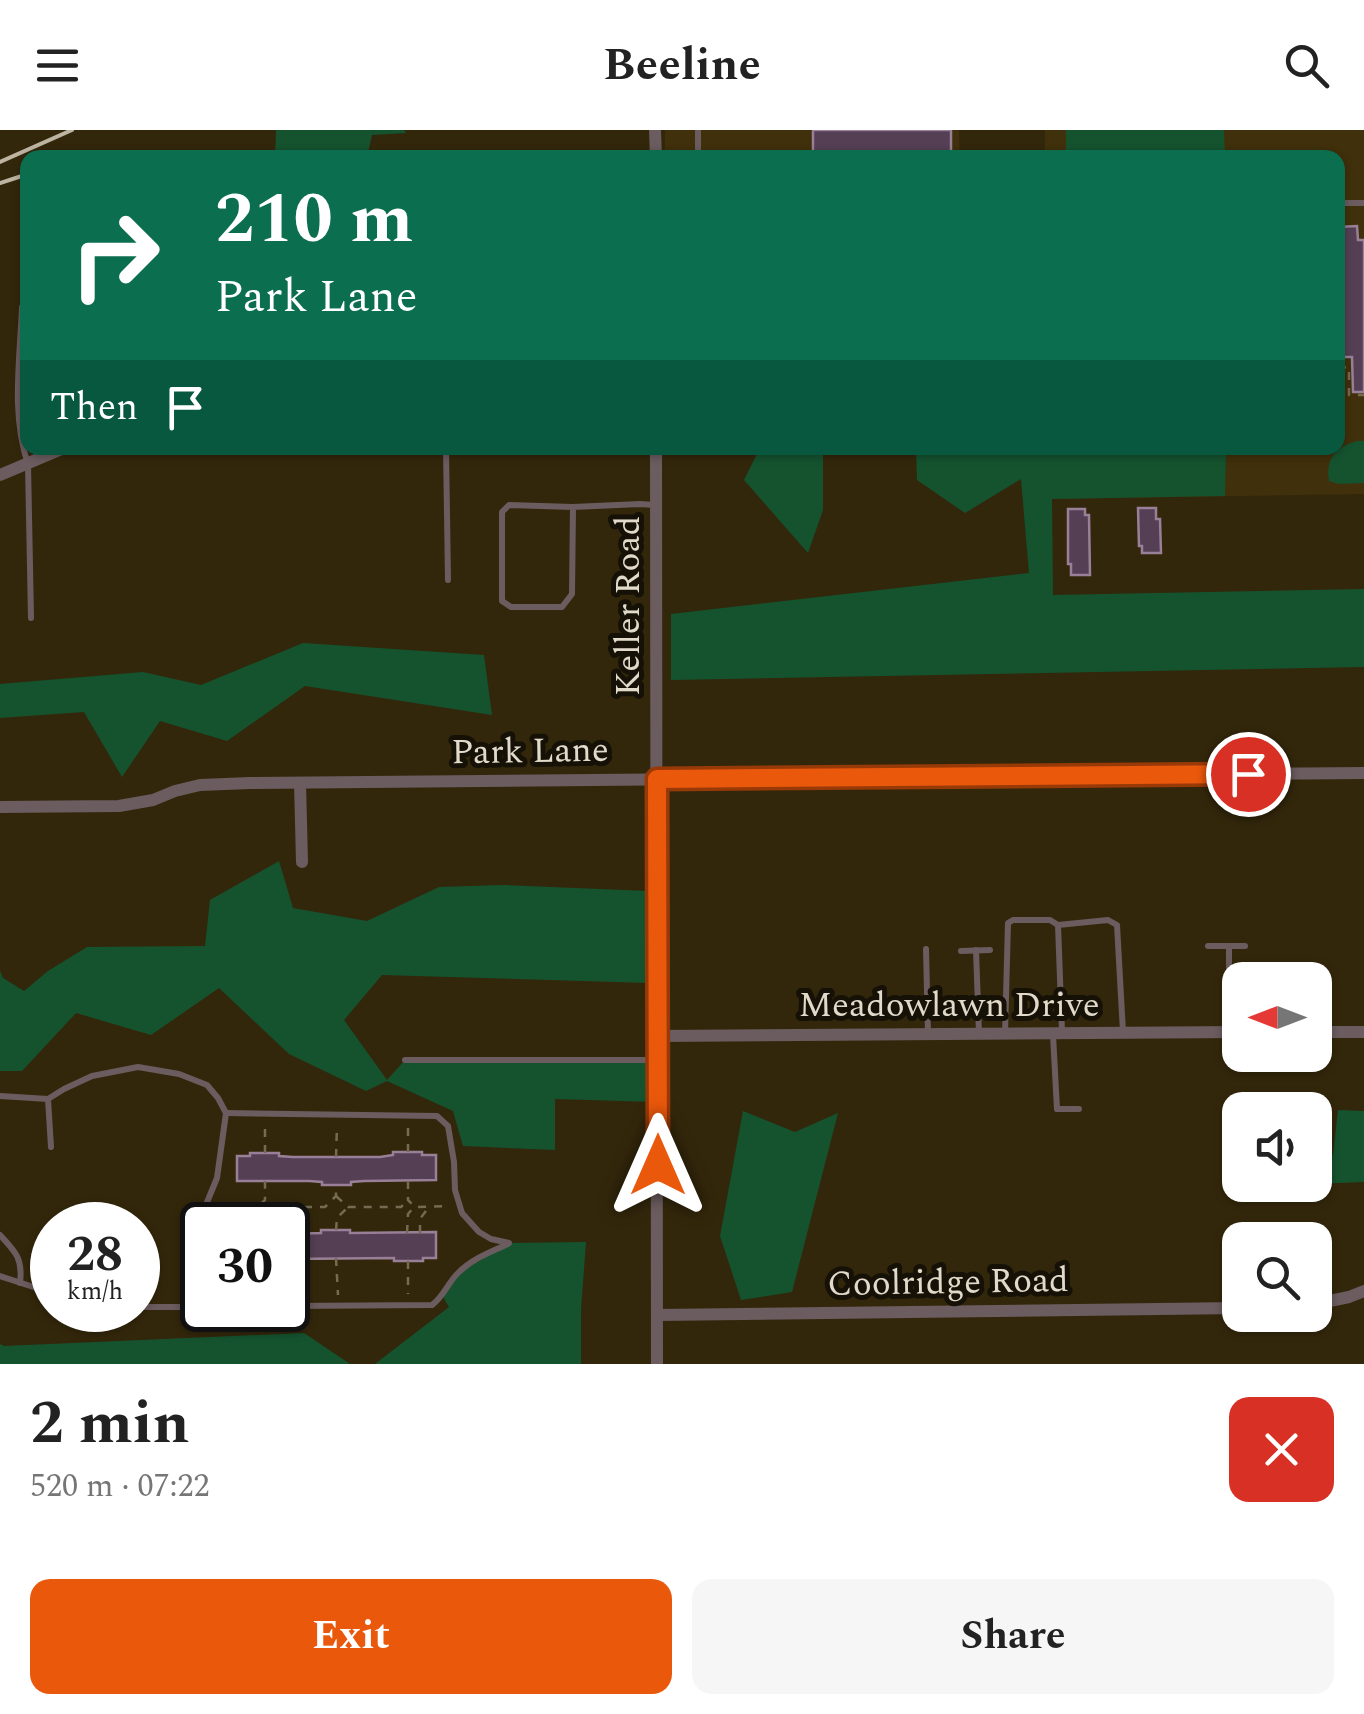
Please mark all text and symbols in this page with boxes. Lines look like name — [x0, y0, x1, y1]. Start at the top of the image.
text: Beeline — [603, 31, 761, 100]
icon: menu — [30, 38, 85, 93]
icon: search — [1279, 38, 1334, 93]
text: 210 m — [215, 167, 413, 273]
icon: right — [50, 190, 180, 320]
text: Park Lane — [215, 263, 417, 332]
text: Then — [50, 379, 138, 437]
icon: arrive — [158, 380, 213, 435]
street label: Keller Road — [602, 516, 655, 696]
street label: Park Lane — [451, 724, 609, 779]
pin — [1206, 732, 1291, 817]
icon: arrive — [1221, 747, 1276, 802]
north arrow — [1222, 962, 1332, 1072]
map controls — [1222, 962, 1332, 1332]
street label: Meadowlawn Drive — [798, 979, 1100, 1032]
button: sound — [1222, 1092, 1332, 1202]
position arrow — [606, 1113, 710, 1217]
speed limit sign: 30 — [180, 1202, 310, 1332]
text: 28 — [67, 1217, 123, 1293]
button: search — [1222, 1222, 1332, 1332]
street label: Coolridge Road — [827, 1254, 1069, 1311]
text: km/h — [67, 1273, 123, 1311]
text: 2 min — [30, 1378, 190, 1470]
button: close — [1229, 1397, 1334, 1502]
text: 520 m · 07:22 — [30, 1462, 210, 1511]
button: Exit — [30, 1579, 672, 1694]
button: Share — [692, 1579, 1334, 1694]

